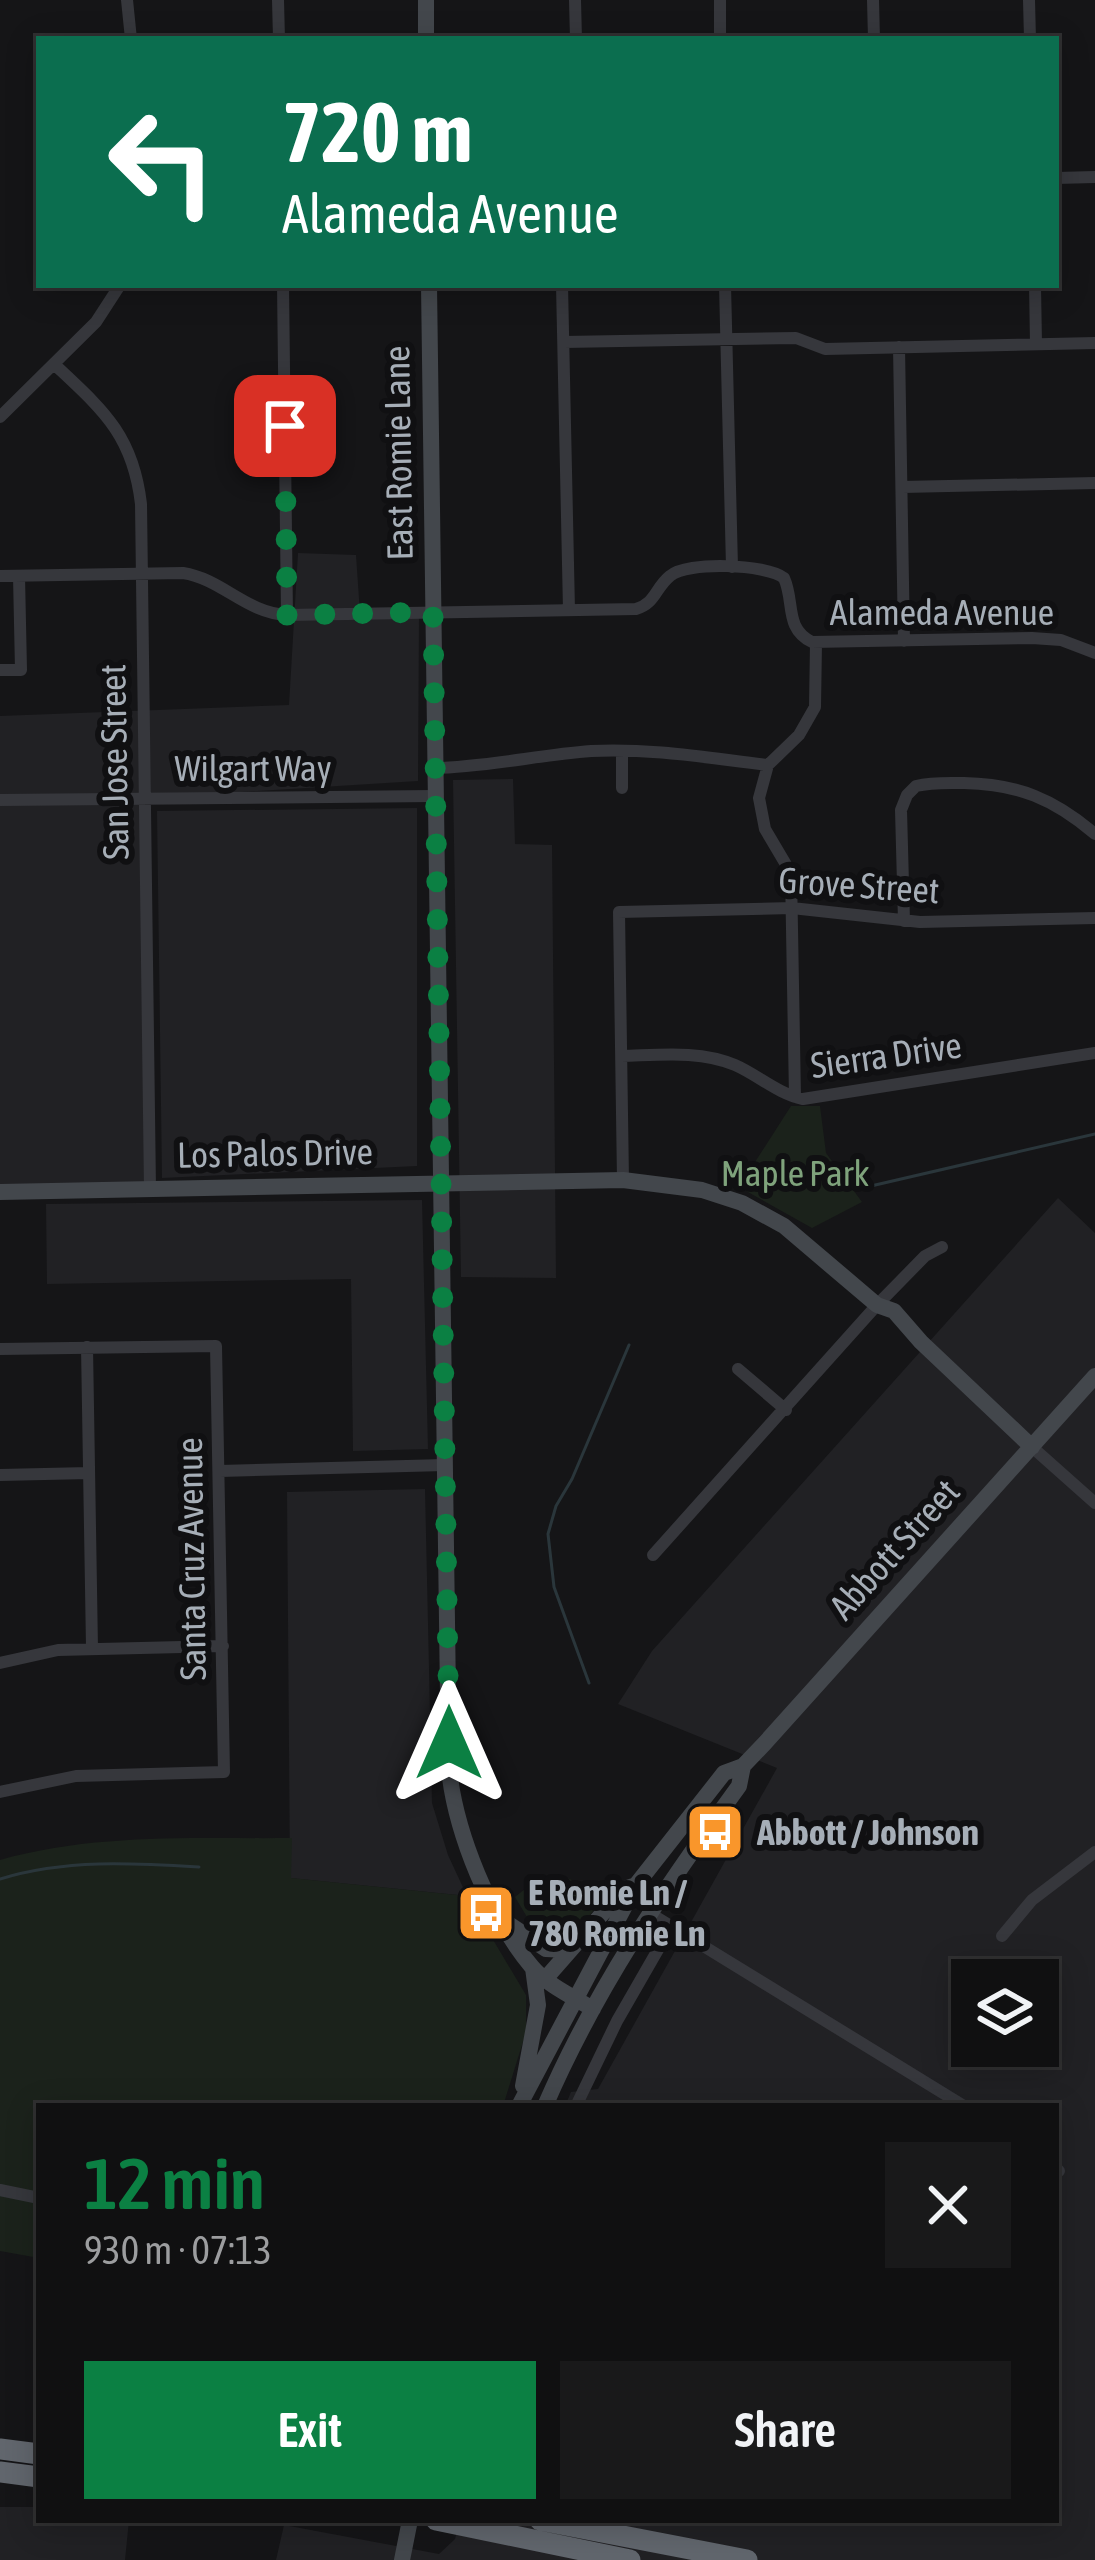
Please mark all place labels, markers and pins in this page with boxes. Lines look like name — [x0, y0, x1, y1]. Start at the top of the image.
pin — [234, 375, 336, 477]
bus stop icon: Abbott / Johnson — [684, 1801, 746, 1863]
place label: Abbott / Johnson — [756, 1811, 979, 1853]
place label: E Romie Ln / 780 Romie Ln — [528, 1871, 705, 1954]
bus stop icon: E Romie Ln / 780 Romie Ln — [455, 1882, 517, 1944]

